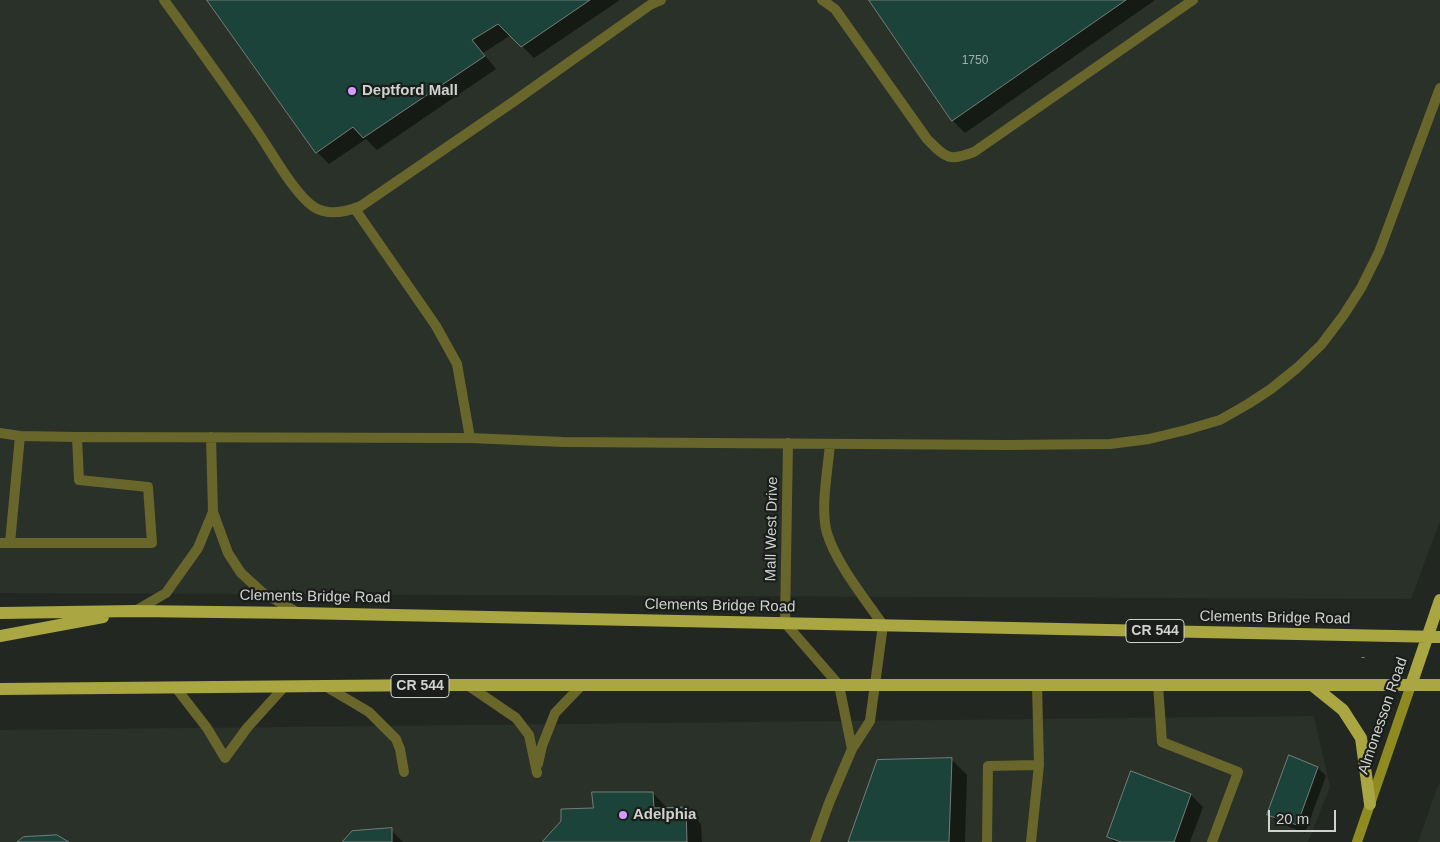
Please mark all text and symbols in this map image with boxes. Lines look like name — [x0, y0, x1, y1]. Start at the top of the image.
house number: 1750 — [962, 54, 988, 68]
place label: Deptford Mall — [362, 82, 458, 100]
marker: Deptford Mall — [346, 85, 358, 97]
street label: Mall West Drive — [762, 476, 782, 582]
street label: Clements Bridge Road — [239, 587, 391, 607]
street label: Clements Bridge Road — [644, 596, 796, 616]
street label: Clements Bridge Road — [1199, 608, 1351, 628]
road number: CR 544 — [1126, 620, 1184, 642]
street label: Almonesson Road — [1355, 655, 1411, 777]
road number: CR 544 — [391, 674, 449, 698]
scale bar — [1270, 800, 1338, 832]
place label: Adelphia — [633, 806, 696, 824]
marker: Adelphia — [617, 809, 629, 821]
text: 20 m — [1276, 810, 1309, 827]

